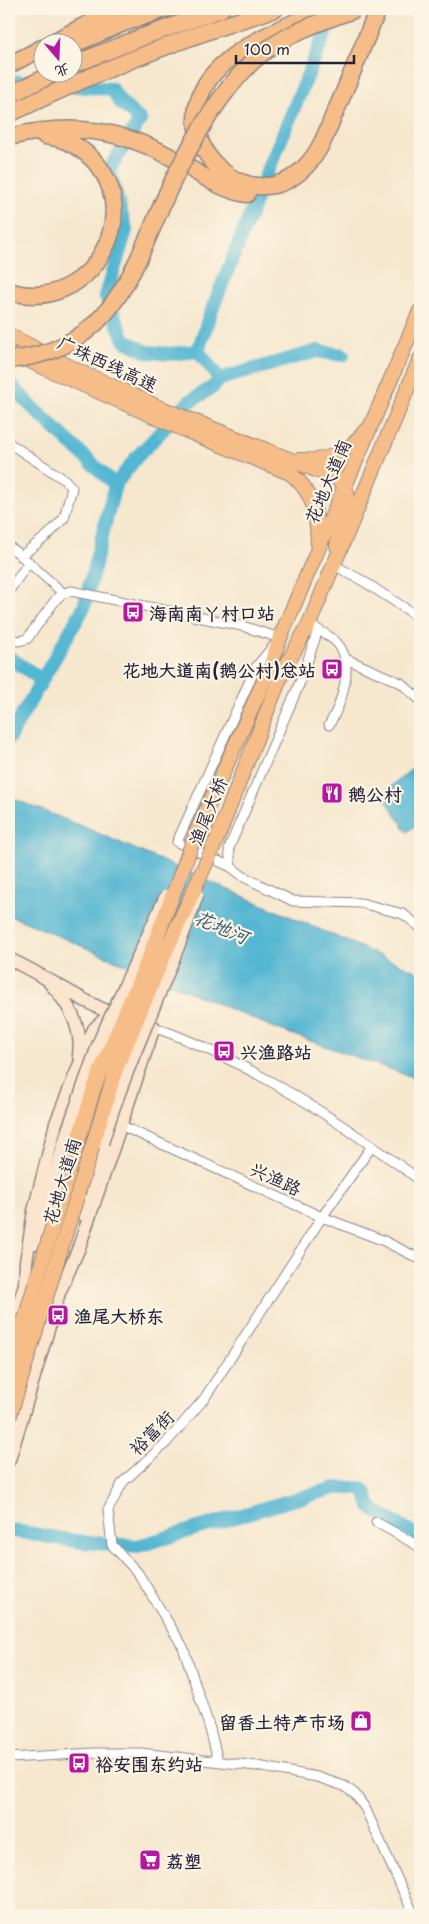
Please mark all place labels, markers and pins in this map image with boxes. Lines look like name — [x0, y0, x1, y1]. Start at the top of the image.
place label: 海南南丫村口站 — [149, 599, 275, 626]
bus stop icon: 海南南丫村口站 — [121, 600, 145, 624]
place label: 花地大道南(鹅公村)总站 — [122, 656, 316, 683]
bus stop icon: 花地大道南(鹅公村)总站 — [320, 657, 344, 681]
place label: 鹅公村 — [348, 780, 402, 807]
restaurant icon: 鹅公村 — [320, 781, 344, 805]
place label: 兴渔路站 — [240, 1038, 312, 1065]
bus stop icon: 兴渔路站 — [212, 1039, 236, 1063]
place label: 渔尾大桥东 — [74, 1302, 164, 1329]
bus stop icon: 渔尾大桥东 — [46, 1303, 70, 1327]
place label: 留香土特产市场 — [219, 1708, 345, 1735]
shop icon: 留香土特产市场 — [349, 1709, 373, 1733]
place label: 裕安围东约站 — [95, 1750, 203, 1777]
bus stop icon: 裕安围东约站 — [67, 1751, 91, 1775]
place label: 荔塑 — [166, 1847, 202, 1874]
supermarket icon: 荔塑 — [138, 1848, 162, 1872]

